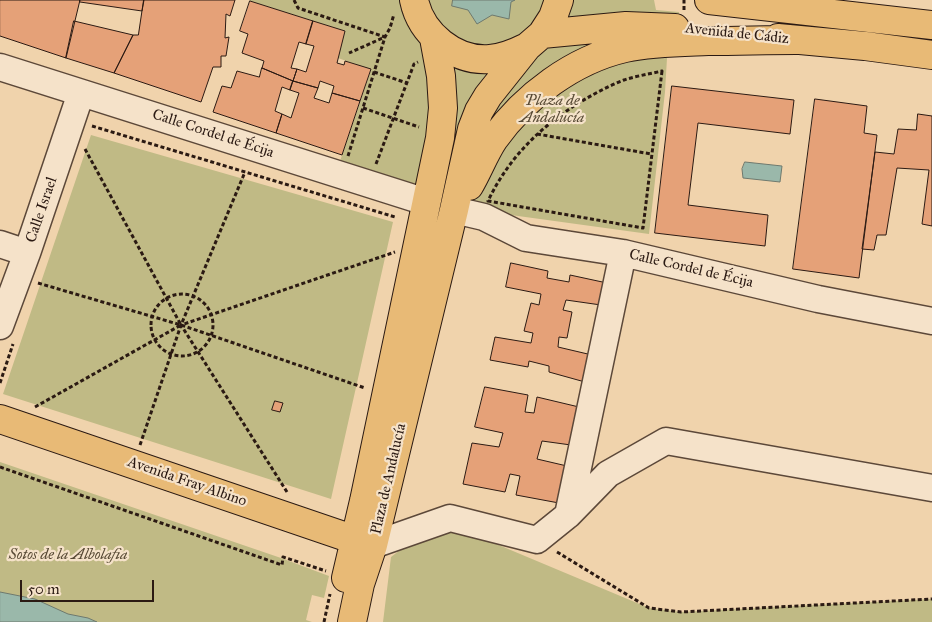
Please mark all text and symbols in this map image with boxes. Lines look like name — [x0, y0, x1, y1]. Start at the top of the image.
street label: Avenida de Cádiz — [684, 20, 790, 48]
park label: Plaza de Andalucía — [520, 92, 584, 127]
street label: Calle Cordel de Écija — [150, 106, 276, 162]
street label: Calle Israel — [22, 175, 62, 245]
street label: Calle Cordel de Écija — [627, 246, 755, 292]
street label: Plaza de Andalucía — [367, 422, 411, 536]
street label: Avenida Fray Albino — [125, 453, 249, 511]
park label: Sotos de la Albolafia — [9, 546, 127, 564]
scale bar — [22, 570, 156, 602]
text: 50 m — [28, 580, 60, 598]

